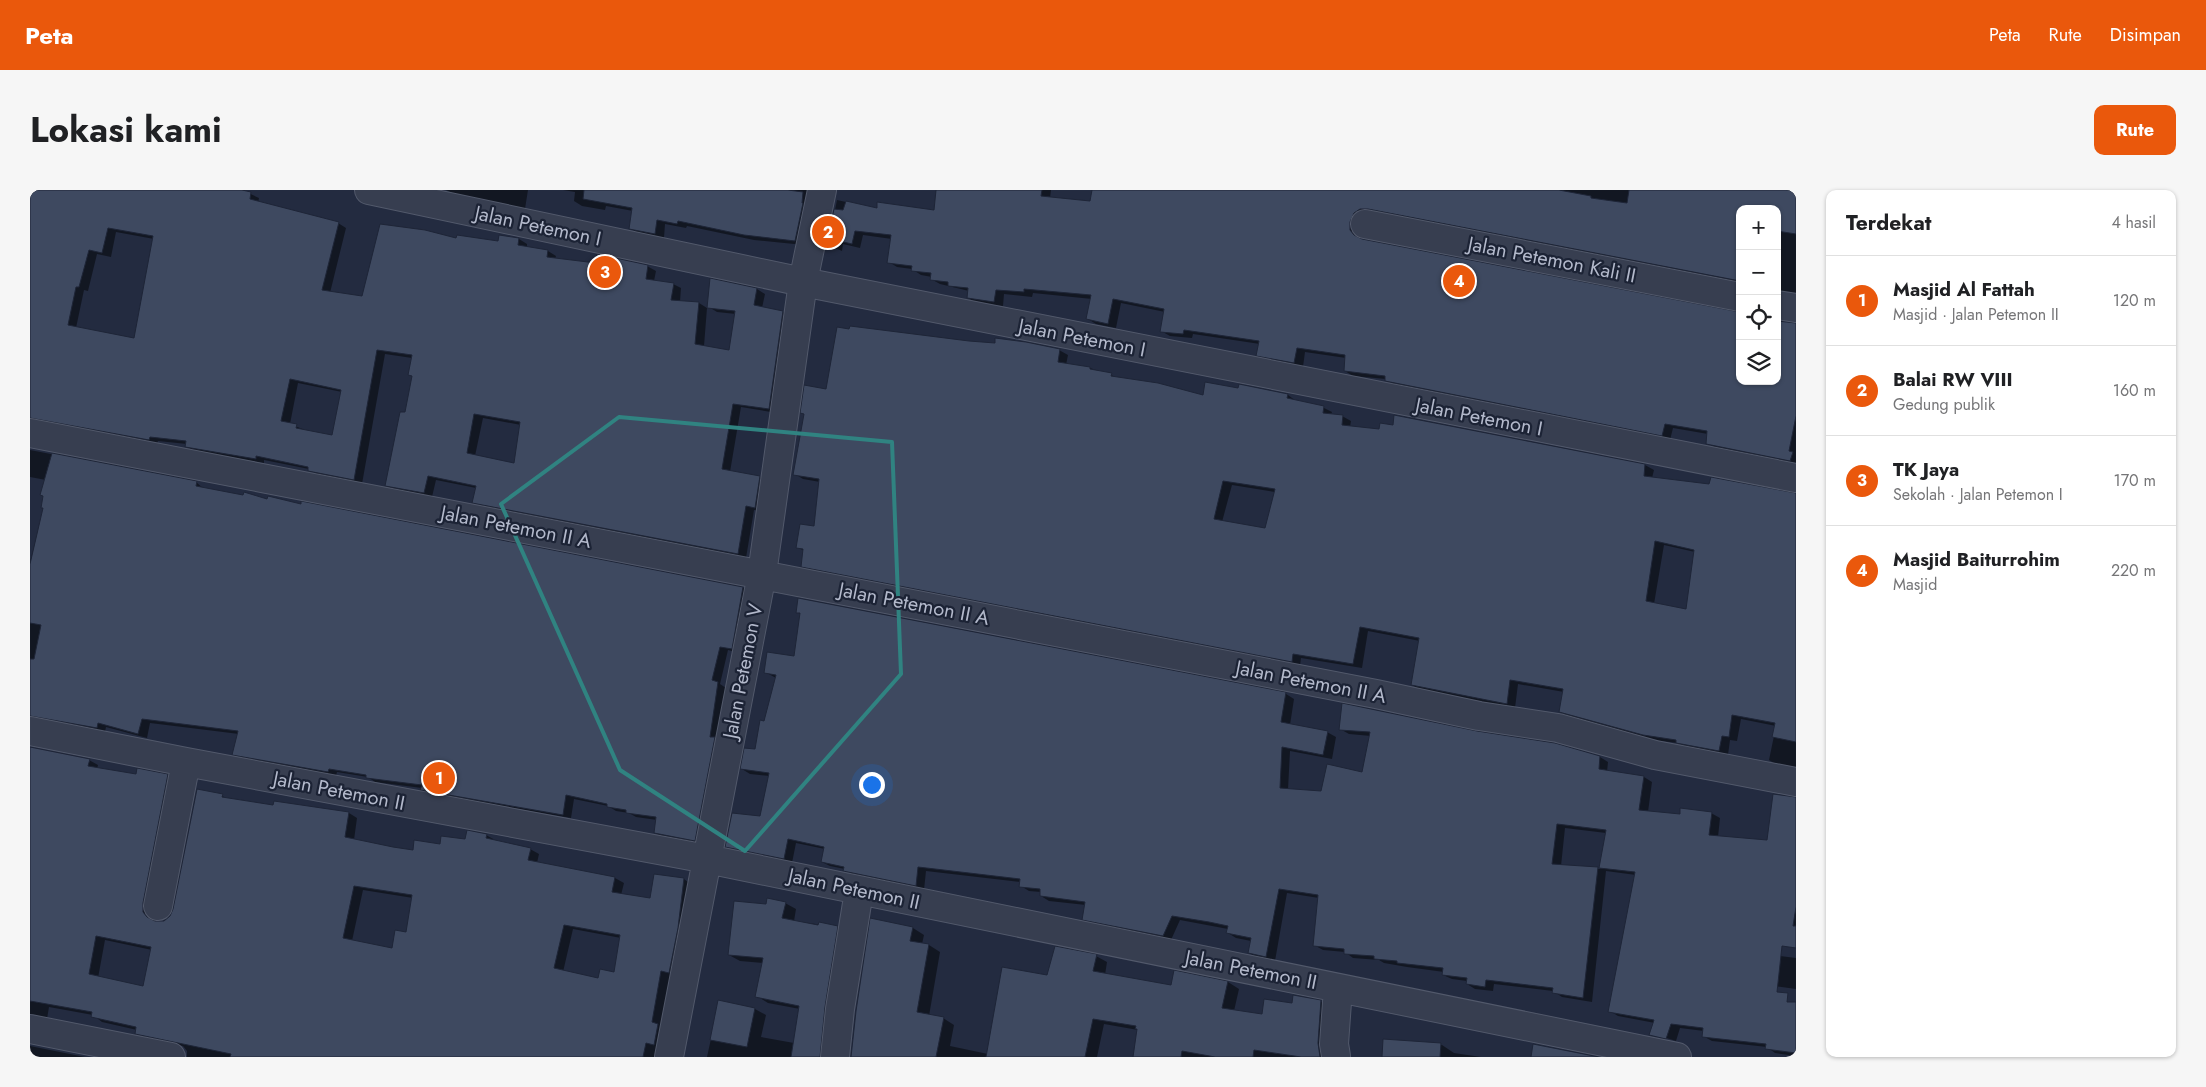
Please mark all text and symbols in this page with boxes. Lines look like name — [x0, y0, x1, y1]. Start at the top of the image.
text: Peta — [25, 18, 74, 53]
text: Peta — [1989, 22, 2021, 48]
text: Rute — [2049, 22, 2082, 48]
text: Disimpan — [2110, 22, 2181, 48]
text: Lokasi kami — [30, 105, 222, 155]
button: Rute — [2094, 105, 2176, 155]
street label: Jalan Petemon I — [469, 198, 604, 254]
map controls — [1736, 205, 1781, 385]
button: + — [1736, 205, 1781, 250]
text: Terdekat — [1846, 208, 1931, 238]
text: 4 hasil — [2111, 211, 2156, 234]
pin: 2 — [812, 213, 844, 251]
street label: Jalan Petemon Kali II — [1463, 229, 1638, 290]
button: − — [1736, 250, 1781, 295]
pin: 3 — [589, 253, 621, 291]
pin: 4 — [1443, 262, 1475, 300]
text: Masjid Al Fattah — [1893, 276, 2035, 303]
text: 1 — [1858, 289, 1866, 312]
text: 120 m — [2113, 289, 2156, 312]
button: locate — [1736, 295, 1781, 340]
text: Masjid · Jalan Petemon II — [1893, 303, 2059, 326]
street label: Jalan Petemon I — [1013, 311, 1148, 365]
button: layers — [1736, 340, 1781, 385]
text: Balai RW VIII — [1893, 366, 2013, 393]
text: 2 — [1857, 379, 1867, 402]
text: 160 m — [2113, 379, 2156, 402]
street label: Jalan Petemon I — [1410, 390, 1545, 444]
text: Gedung publik — [1893, 393, 1995, 416]
text: TK Jaya — [1893, 456, 1959, 483]
text: 3 — [1857, 469, 1867, 492]
text: 170 m — [2114, 469, 2156, 492]
text: Sekolah · Jalan Petemon I — [1893, 483, 2063, 506]
street label: Jalan Petemon II A — [435, 498, 595, 556]
text: Masjid Baiturrohim — [1893, 546, 2060, 573]
text: 4 — [1856, 559, 1868, 582]
text: 220 m — [2111, 559, 2156, 582]
text: Masjid — [1893, 573, 1937, 596]
street label: Jalan Petemon II A — [833, 575, 993, 633]
street label: Jalan Petemon V — [715, 600, 770, 744]
street label: Jalan Petemon II A — [1230, 653, 1390, 711]
pin: 1 — [423, 759, 455, 797]
street label: Jalan Petemon II — [268, 763, 407, 818]
your location — [859, 772, 885, 798]
street label: Jalan Petemon II — [783, 860, 922, 917]
street label: Jalan Petemon II — [1180, 942, 1319, 997]

